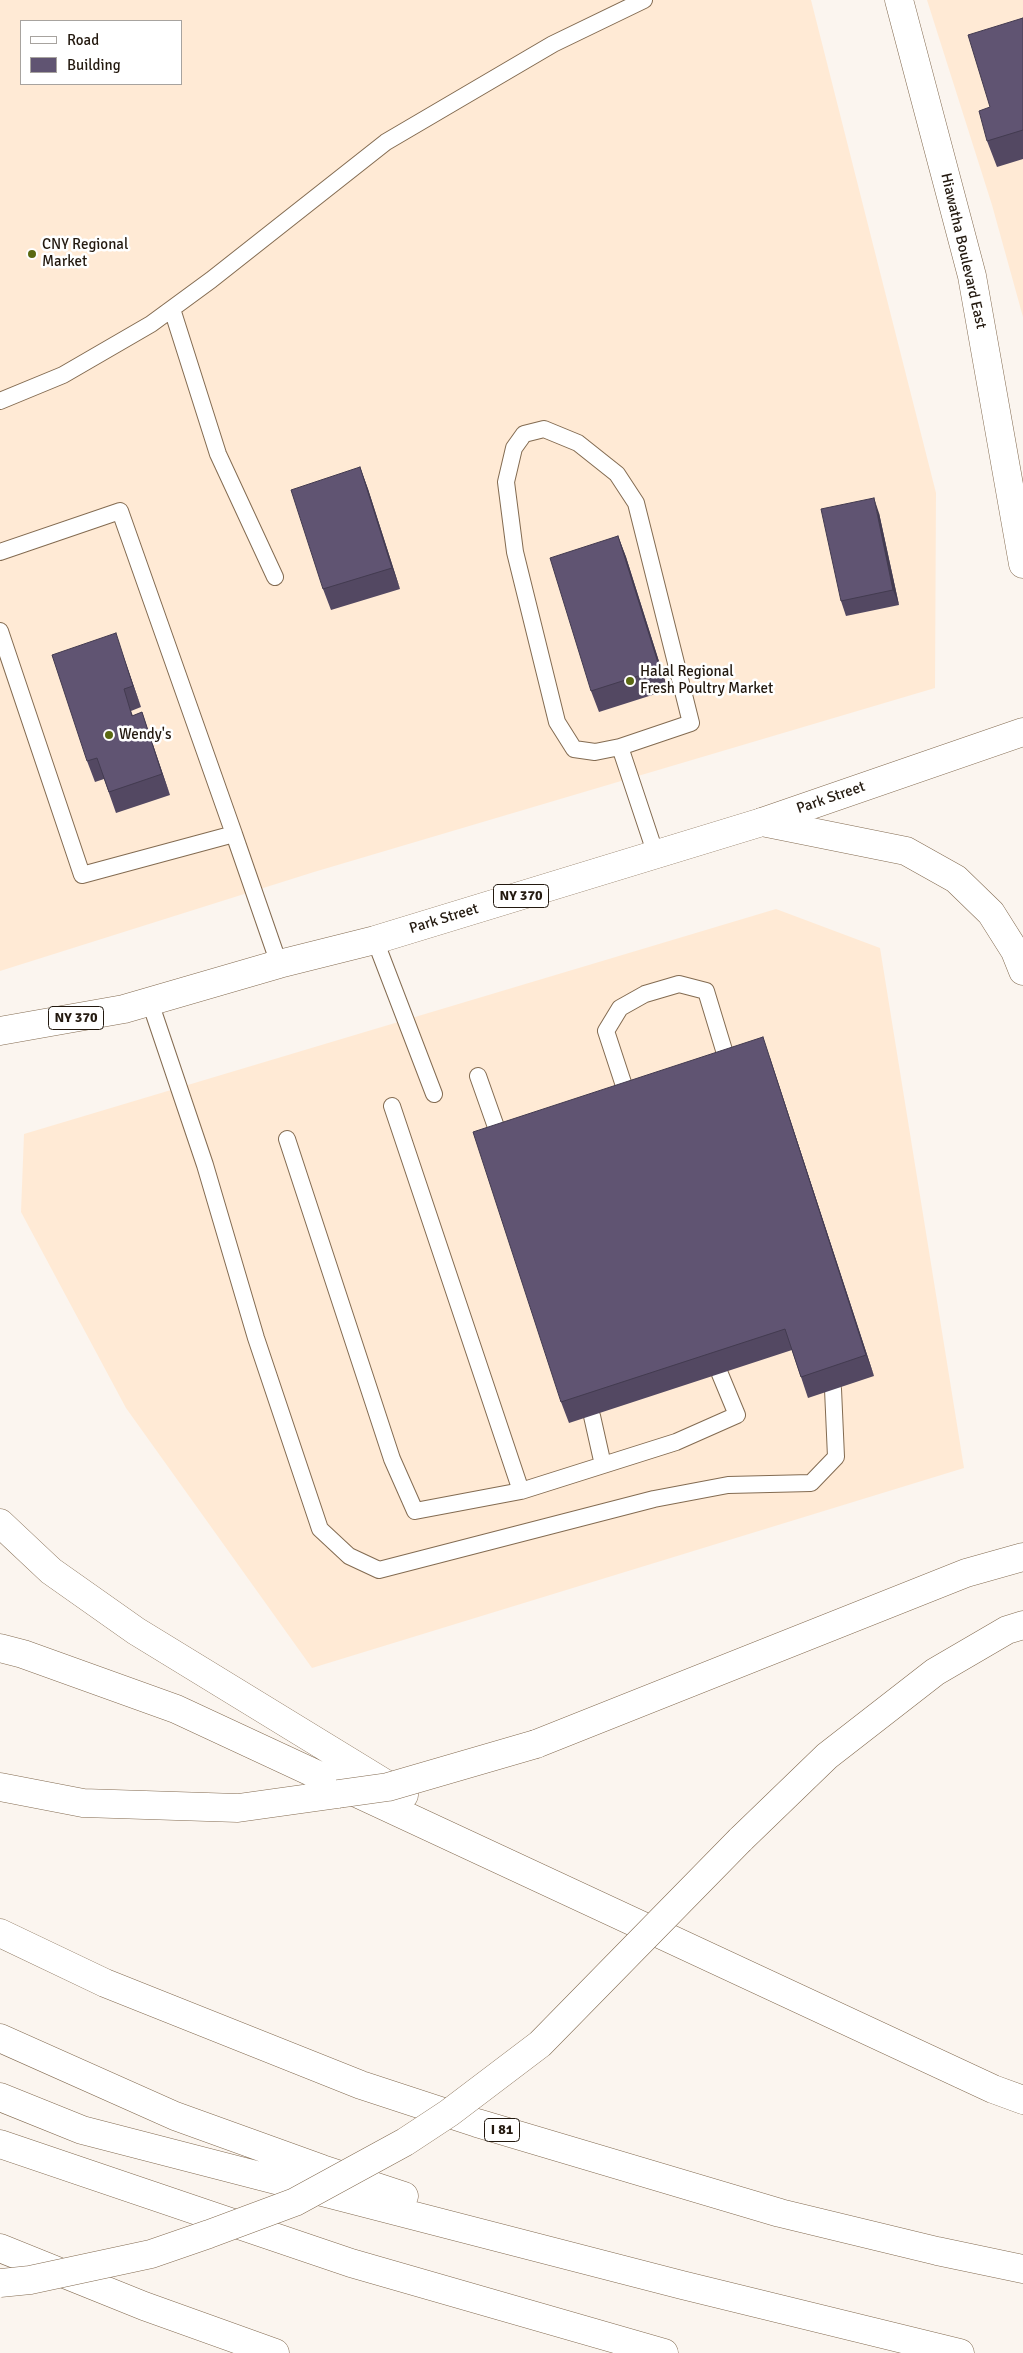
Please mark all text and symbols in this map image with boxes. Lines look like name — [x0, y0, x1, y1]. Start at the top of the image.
legend — [20, 20, 182, 85]
text: Road — [67, 31, 99, 49]
text: Building — [67, 56, 121, 74]
street label: Hiawatha Boulevard East — [936, 171, 990, 331]
place label: CNY Regional Market — [42, 236, 128, 271]
marker: CNY Regional Market — [26, 248, 38, 260]
place label: Halal Regional Fresh Poultry Market — [640, 663, 773, 698]
marker: Halal Regional Fresh Poultry Market — [624, 675, 636, 687]
place label: Wendy's — [119, 726, 171, 744]
marker: Wendy's — [103, 729, 115, 741]
street label: Park Street — [794, 778, 868, 818]
road number: NY 370 — [494, 884, 548, 908]
street label: Park Street — [407, 900, 481, 938]
road number: NY 370 — [48, 1006, 104, 1030]
road number: I 81 — [484, 2118, 520, 2142]

